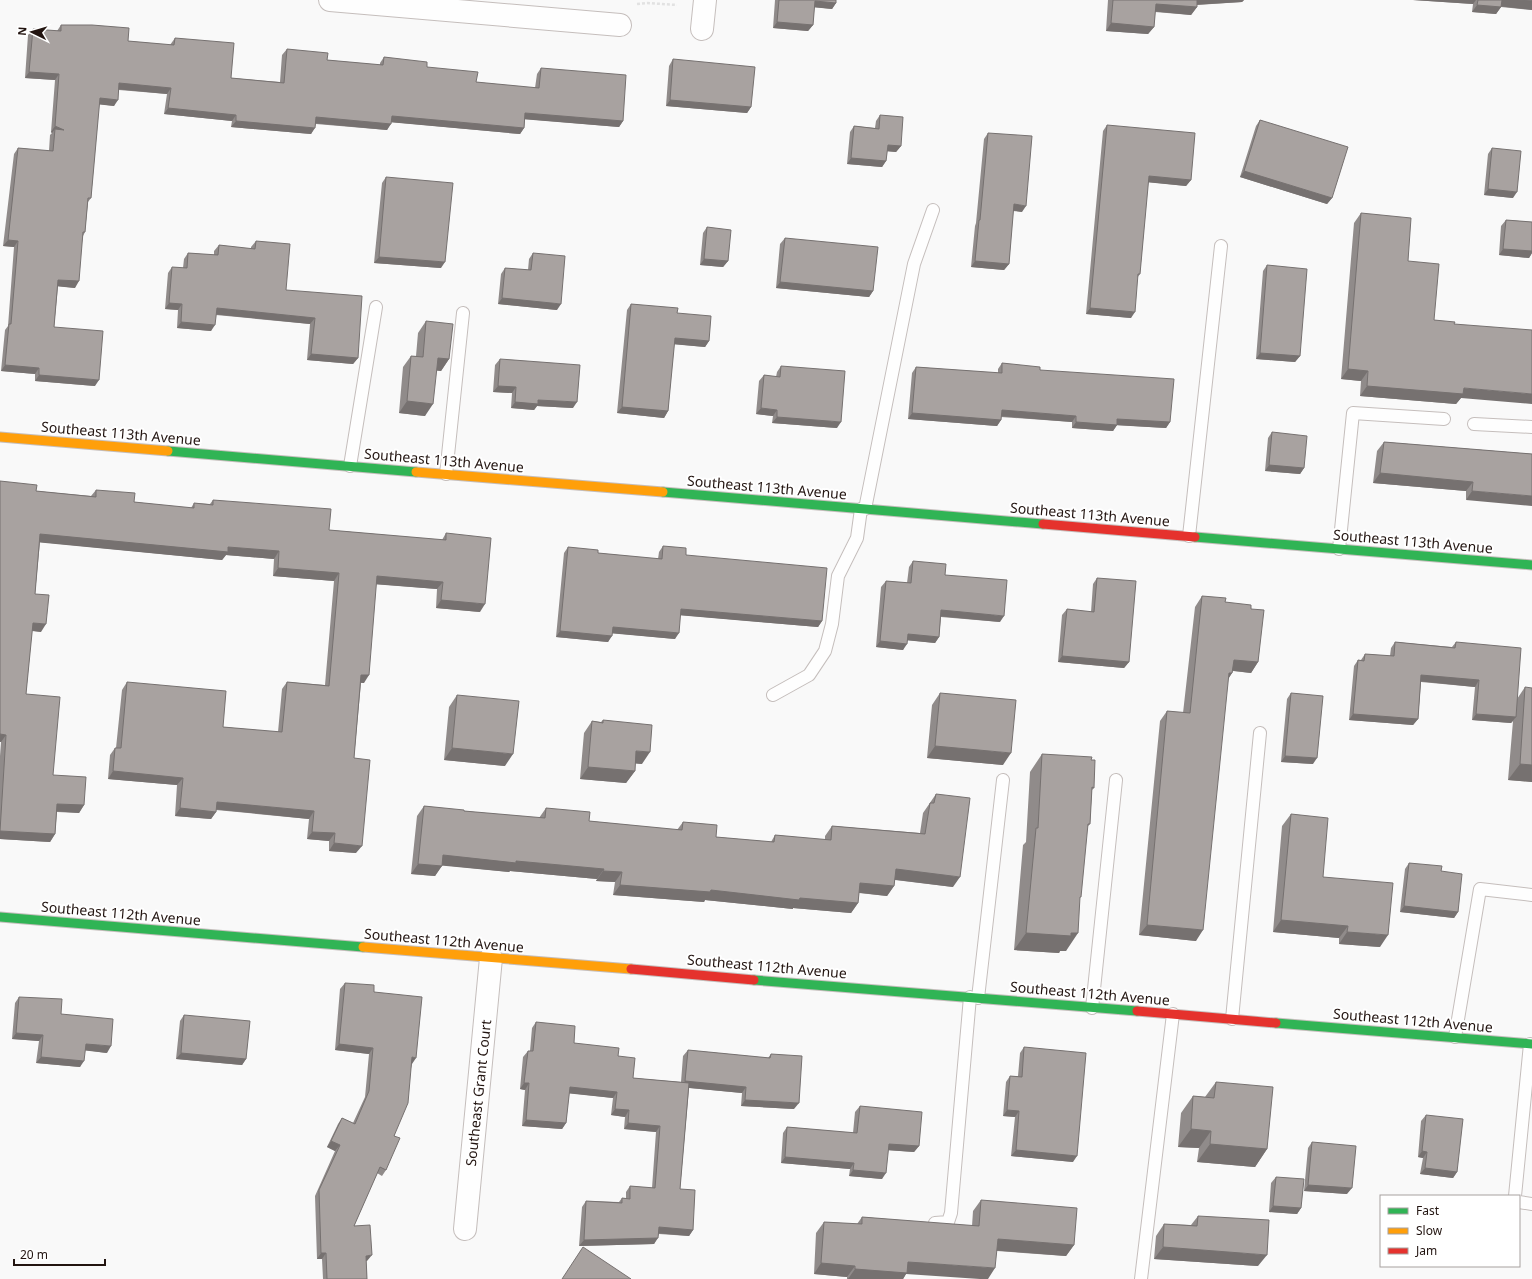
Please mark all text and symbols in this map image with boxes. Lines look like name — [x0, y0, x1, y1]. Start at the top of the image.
north arrow — [12, 12, 52, 52]
text: N — [14, 26, 29, 36]
street label: Southeast 113th Avenue — [40, 417, 202, 449]
street label: Southeast 113th Avenue — [363, 444, 525, 476]
street label: Southeast 113th Avenue — [686, 471, 848, 503]
street label: Southeast 113th Avenue — [1009, 498, 1171, 530]
street label: Southeast 113th Avenue — [1332, 525, 1494, 557]
street label: Southeast 112th Avenue — [40, 897, 202, 929]
street label: Southeast 112th Avenue — [363, 924, 525, 956]
street label: Southeast 112th Avenue — [686, 950, 848, 982]
street label: Southeast 112th Avenue — [1009, 977, 1171, 1009]
street label: Southeast 112th Avenue — [1332, 1004, 1494, 1036]
street label: Southeast Grant Court — [461, 1019, 495, 1167]
legend — [1380, 1195, 1520, 1267]
text: Fast — [1416, 1202, 1440, 1219]
text: Slow — [1416, 1222, 1443, 1239]
scale bar — [14, 1241, 105, 1267]
text: Jam — [1415, 1242, 1437, 1259]
text: 20 m — [20, 1246, 48, 1263]

